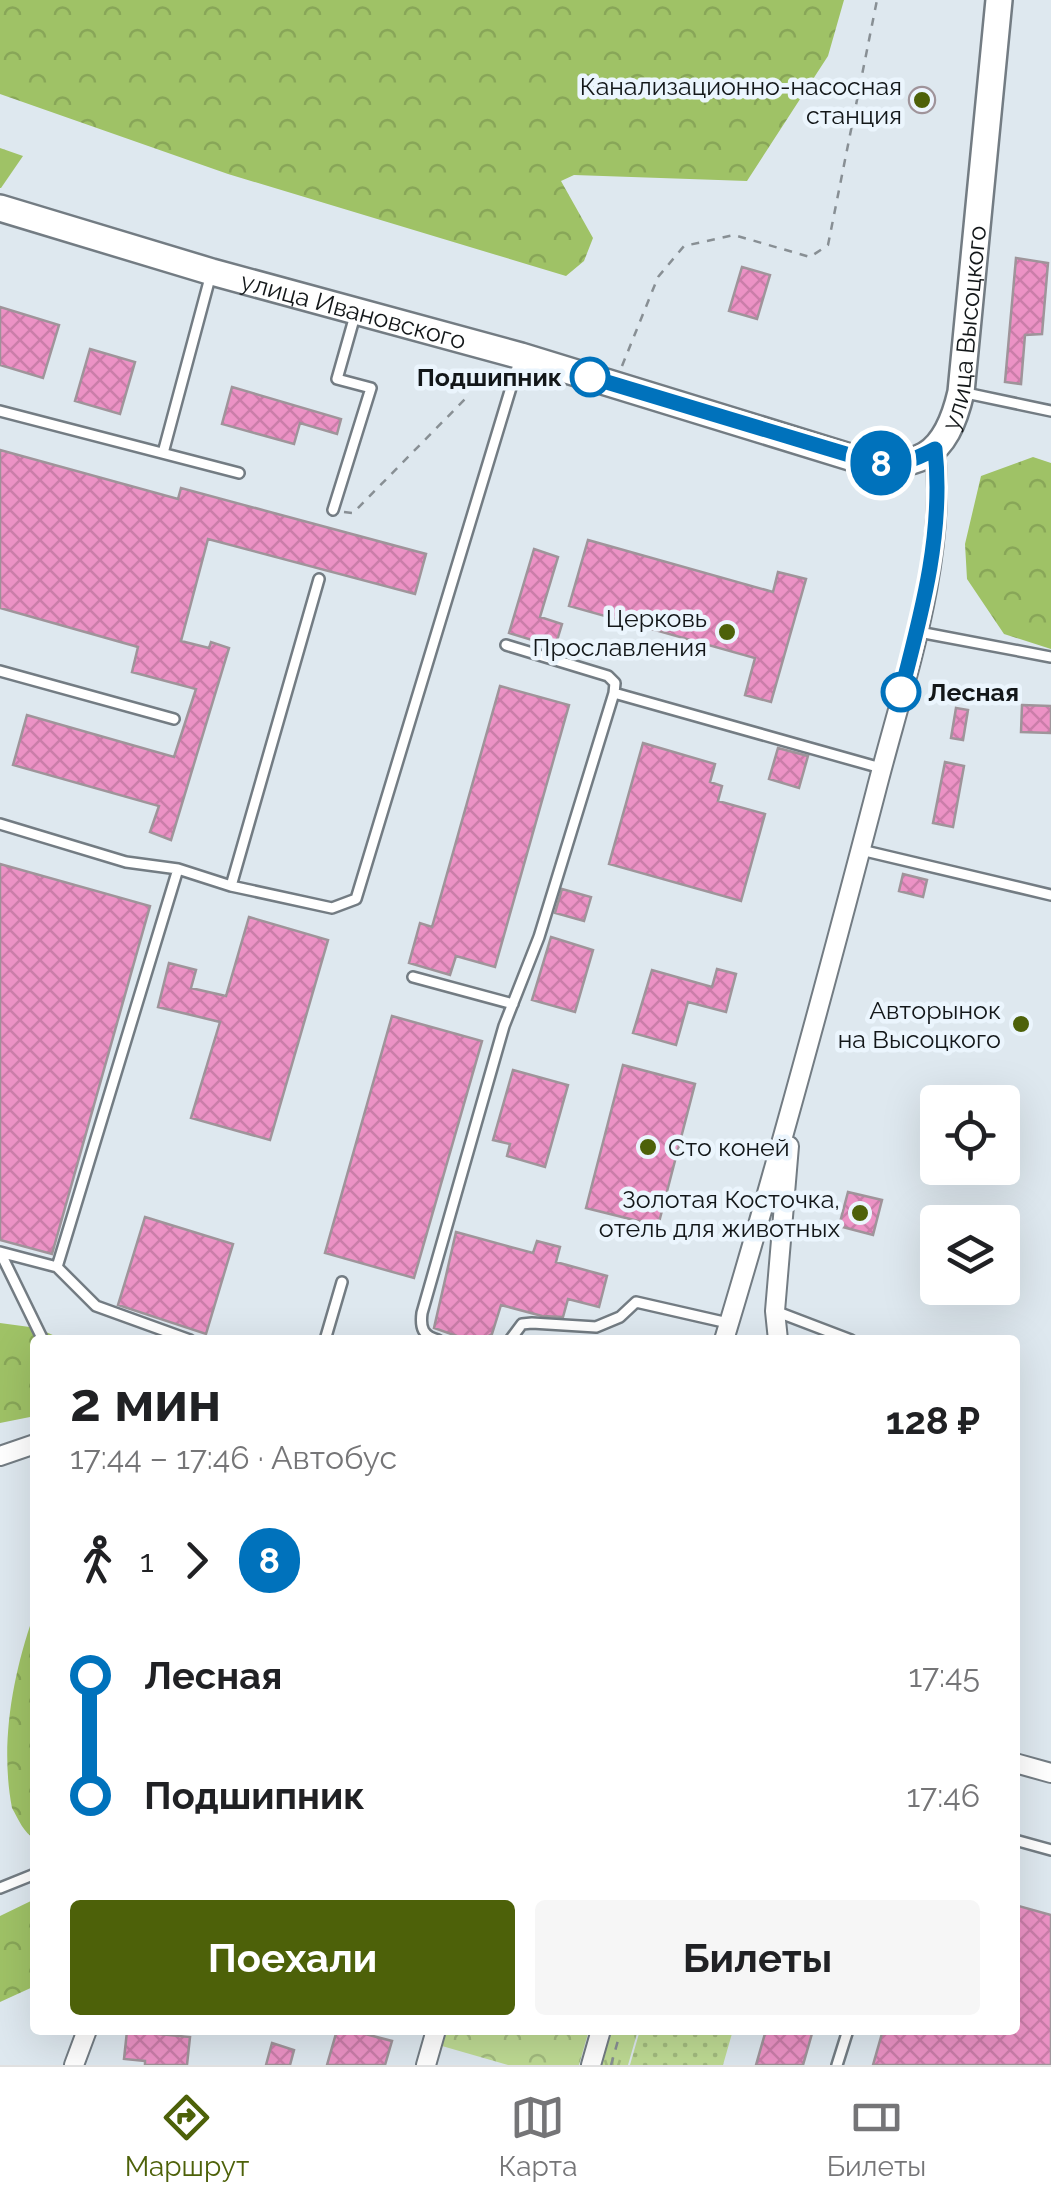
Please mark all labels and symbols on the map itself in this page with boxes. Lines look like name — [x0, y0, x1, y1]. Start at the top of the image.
place label: Канализационно-насосная станция — [580, 71, 902, 130]
marker: Канализационно-насосная станция — [911, 89, 933, 111]
street label: улица Высоцкого — [935, 224, 992, 435]
street label: улица Ивановского — [238, 266, 469, 355]
marker: Подшипник — [571, 358, 609, 396]
place label: Подшипник — [417, 362, 562, 392]
line badge: 8 — [848, 430, 914, 496]
place label: Церковь Прославления — [533, 603, 707, 662]
marker: Церковь Прославления — [716, 621, 738, 643]
marker: Лесная — [882, 673, 920, 711]
place label: Лесная — [928, 677, 1019, 707]
place label: Авторынок на Высоцкого — [838, 995, 1001, 1054]
marker: Авторынок на Высоцкого — [1010, 1013, 1032, 1035]
place label: Сто коней — [668, 1132, 790, 1162]
marker: Сто коней — [637, 1136, 659, 1158]
place label: Золотая Косточка, отель для животных — [599, 1184, 840, 1243]
marker: Золотая Косточка, отель для животных — [849, 1202, 871, 1224]

